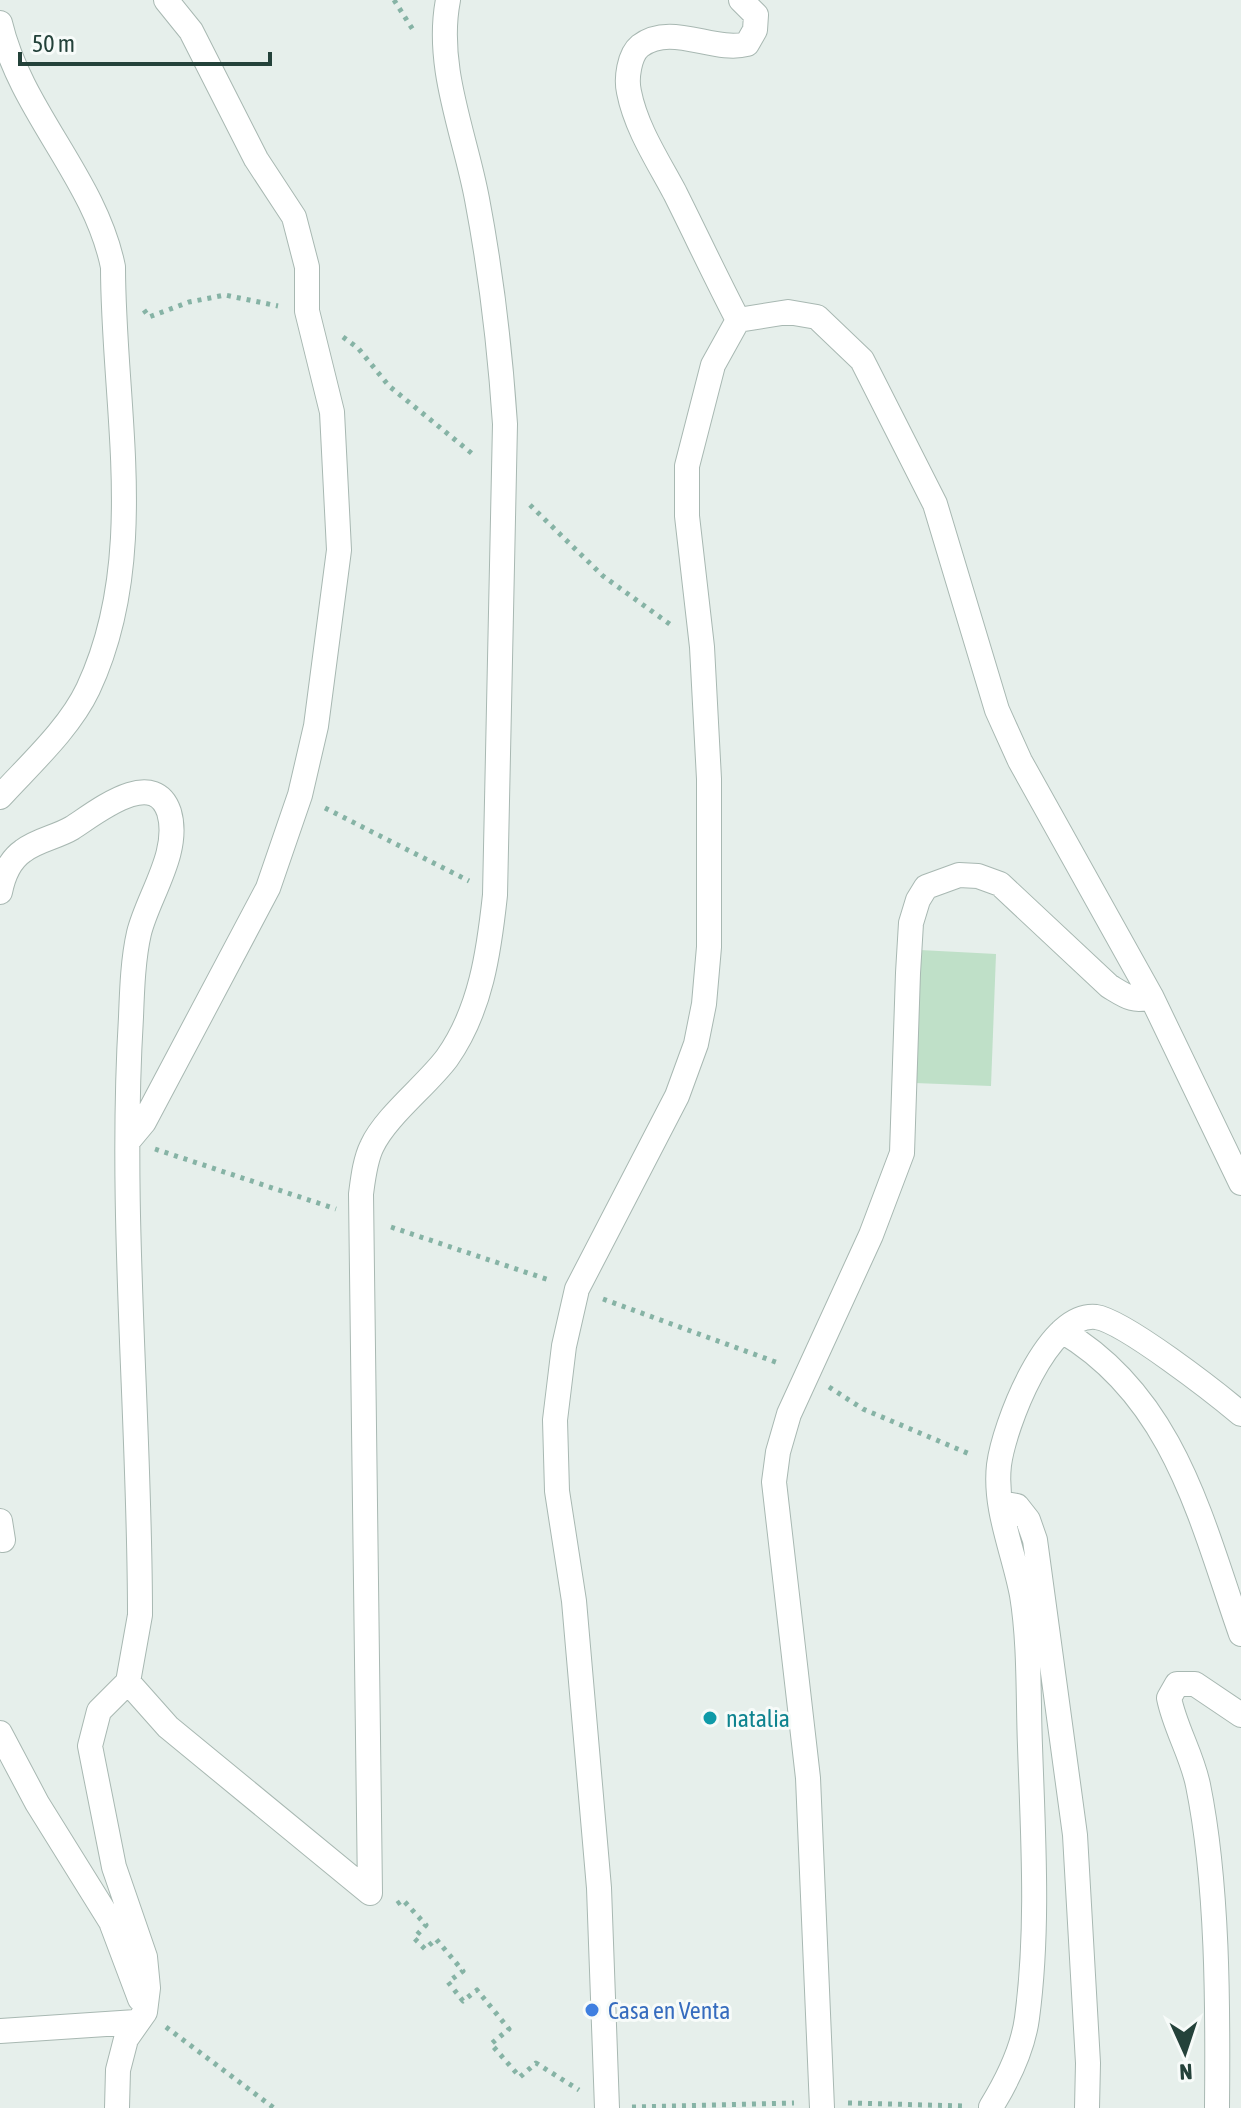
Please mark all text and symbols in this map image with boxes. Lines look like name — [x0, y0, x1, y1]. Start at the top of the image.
scale bar — [20, 16, 270, 66]
text: 50 m — [32, 30, 75, 57]
place label: natalia — [726, 1705, 790, 1732]
marker: natalia — [701, 1709, 719, 1727]
place label: Casa en Venta — [608, 1997, 730, 2024]
marker: Casa en Venta — [583, 2001, 601, 2019]
north arrow — [1145, 2012, 1225, 2092]
text: N — [1179, 2059, 1193, 2085]

